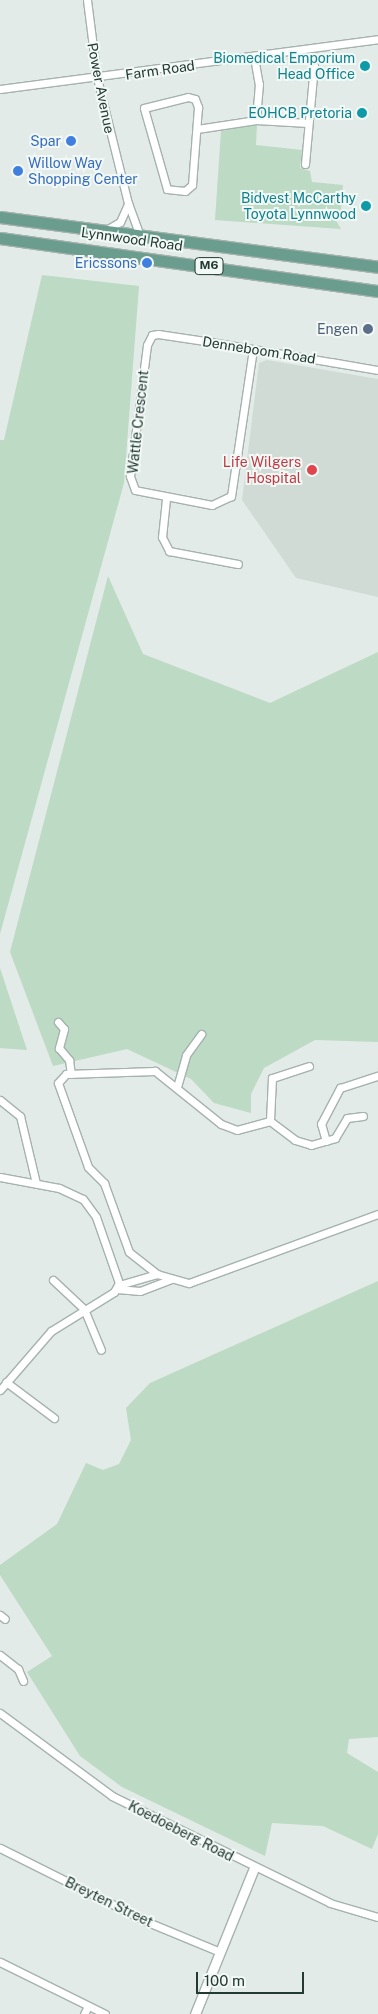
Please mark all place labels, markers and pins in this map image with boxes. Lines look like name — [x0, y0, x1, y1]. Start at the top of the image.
place label: Biomedical Emporium Head Office — [213, 50, 355, 82]
marker: Biomedical Emporium Head Office — [359, 60, 371, 72]
place label: EOHCB Pretoria — [248, 105, 352, 121]
marker: EOHCB Pretoria — [356, 107, 368, 119]
place label: Spar — [30, 133, 61, 149]
marker: Spar — [65, 135, 77, 147]
place label: Willow Way Shopping Center — [28, 155, 138, 188]
marker: Willow Way Shopping Center — [12, 165, 24, 177]
place label: Bidvest McCarthy Toyota Lynnwood — [241, 190, 356, 222]
marker: Bidvest McCarthy Toyota Lynnwood — [360, 200, 372, 212]
place label: Ericssons — [75, 255, 137, 271]
marker: Ericssons — [141, 257, 153, 269]
place label: Engen — [317, 321, 358, 337]
marker: Engen — [362, 323, 374, 335]
place label: Life Wilgers Hospital — [222, 454, 301, 487]
marker: Life Wilgers Hospital — [305, 463, 319, 477]

